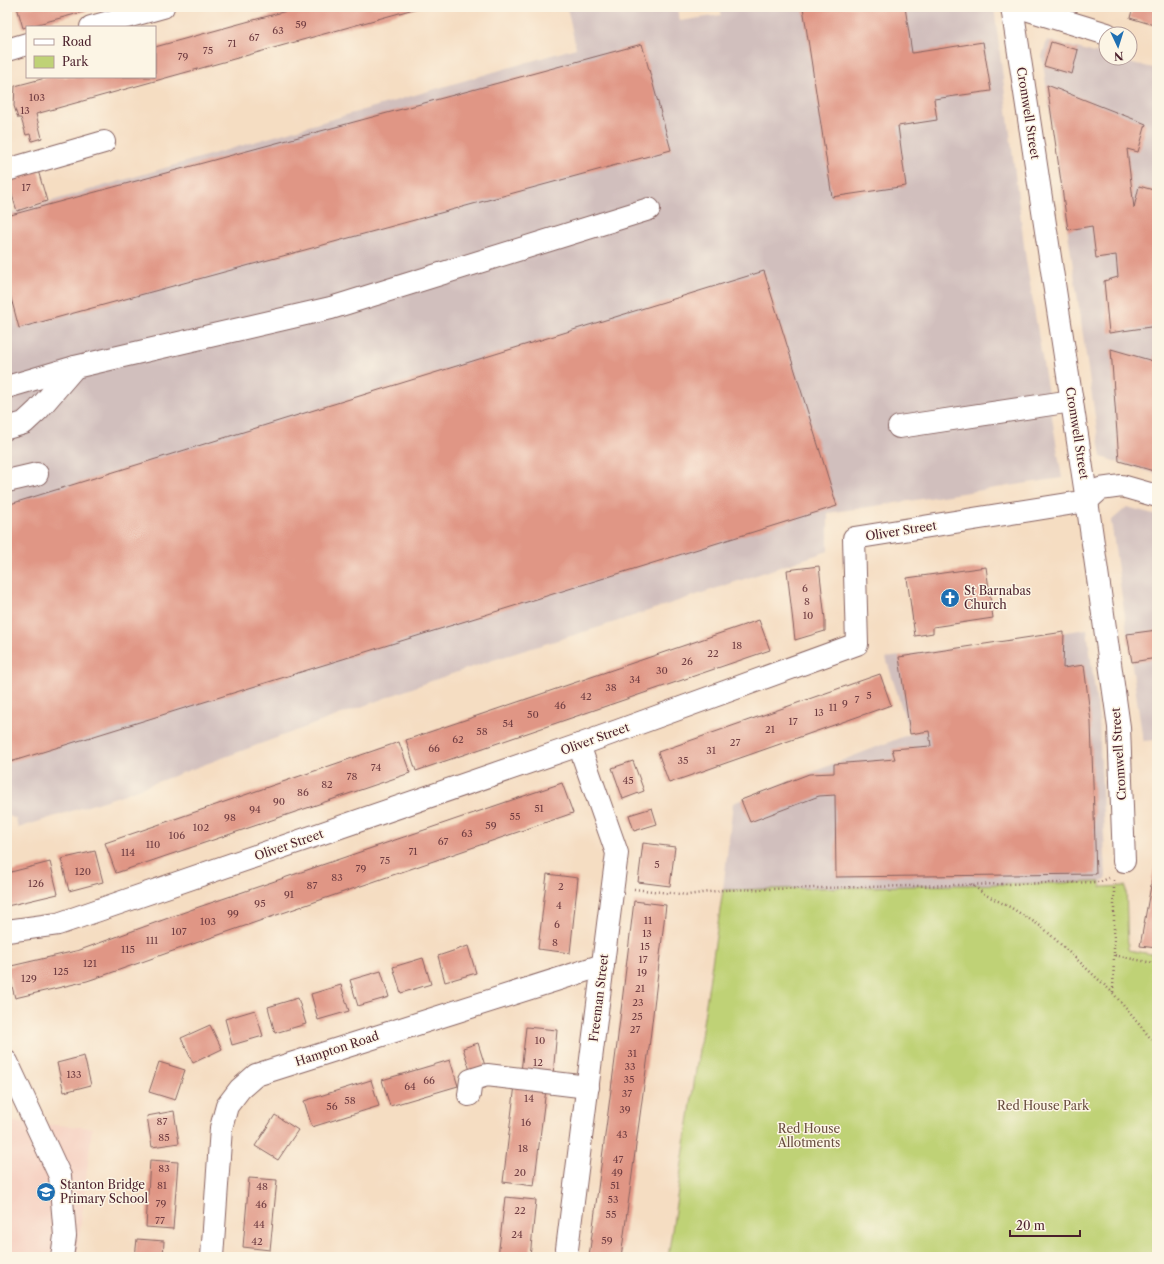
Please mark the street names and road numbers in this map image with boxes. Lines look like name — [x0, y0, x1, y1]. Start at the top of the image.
street label: Cromwell Street — [1014, 66, 1043, 161]
street label: Cromwell Street — [1063, 386, 1092, 481]
street label: Oliver Street — [864, 517, 938, 544]
street label: Cromwell Street — [1108, 706, 1129, 801]
street label: Oliver Street — [558, 719, 632, 758]
street label: Oliver Street — [252, 825, 326, 863]
street label: Freeman Street — [586, 952, 611, 1043]
street label: Hampton Road — [293, 1028, 381, 1069]

